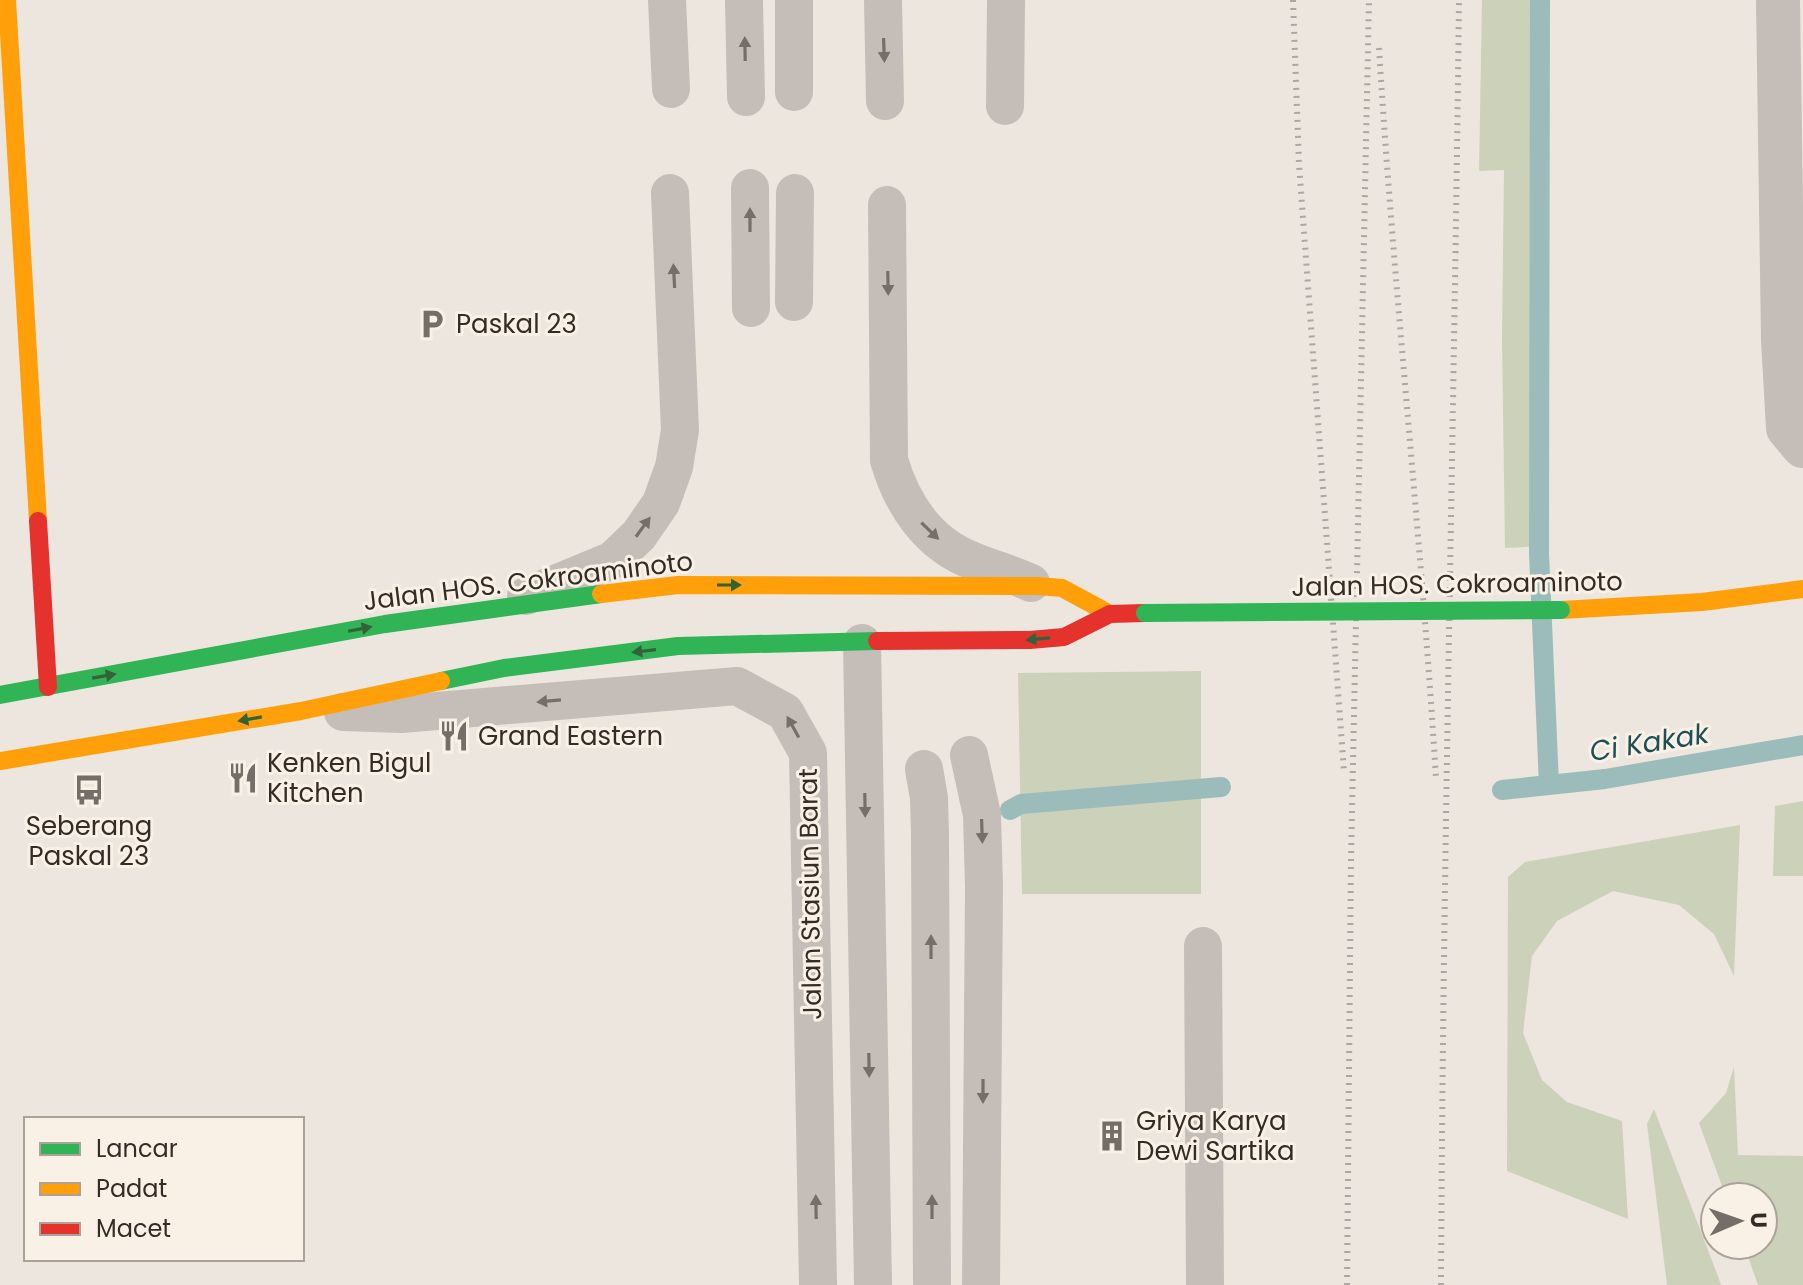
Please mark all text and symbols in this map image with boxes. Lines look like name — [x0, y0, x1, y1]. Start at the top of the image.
one-way arrow — [738, 36, 751, 61]
one-way arrow — [878, 38, 890, 63]
one-way arrow — [744, 207, 756, 232]
one-way arrow — [667, 263, 680, 288]
one-way arrow — [881, 271, 894, 296]
place label: Paskal 23 — [456, 306, 577, 342]
parking icon: Paskal 23 — [415, 307, 449, 341]
one-way arrow — [635, 517, 651, 538]
one-way arrow — [920, 522, 939, 540]
street label: Jalan HOS. Cokroaminoto — [361, 543, 695, 619]
street label: Jalan HOS. Cokroaminoto — [1291, 563, 1623, 605]
one-way arrow — [717, 579, 742, 591]
one-way arrow — [348, 622, 373, 634]
one-way arrow — [1025, 633, 1050, 646]
one-way arrow — [631, 644, 656, 657]
one-way arrow — [92, 670, 117, 682]
one-way arrow — [537, 695, 562, 708]
one-way arrow — [237, 714, 262, 726]
water label: Ci Kakak — [1587, 714, 1713, 771]
one-way arrow — [787, 716, 801, 738]
place label: Grand Eastern — [478, 718, 663, 754]
restaurant icon: Grand Eastern — [437, 719, 471, 753]
place label: Kenken Bigul Kitchen — [267, 745, 431, 811]
restaurant icon: Kenken Bigul Kitchen — [226, 761, 260, 795]
street label: Jalan Stasiun Barat — [790, 768, 830, 1020]
bus stop icon: Seberang Paskal 23 — [72, 773, 106, 807]
one-way arrow — [858, 793, 871, 818]
place label: Seberang Paskal 23 — [26, 808, 152, 874]
one-way arrow — [976, 819, 989, 844]
one-way arrow — [925, 934, 937, 959]
one-way arrow — [863, 1053, 876, 1078]
one-way arrow — [976, 1079, 989, 1104]
place label: Griya Karya Dewi Sartika — [1136, 1103, 1295, 1169]
legend — [24, 1117, 304, 1261]
building icon: Griya Karya Dewi Sartika — [1095, 1119, 1129, 1153]
text: Lancar — [96, 1132, 178, 1165]
text: Padat — [96, 1172, 167, 1205]
north arrow — [1699, 1181, 1779, 1261]
one-way arrow — [810, 1194, 822, 1219]
one-way arrow — [925, 1194, 938, 1219]
text: Macet — [96, 1212, 171, 1245]
text: U — [1743, 1212, 1774, 1229]

